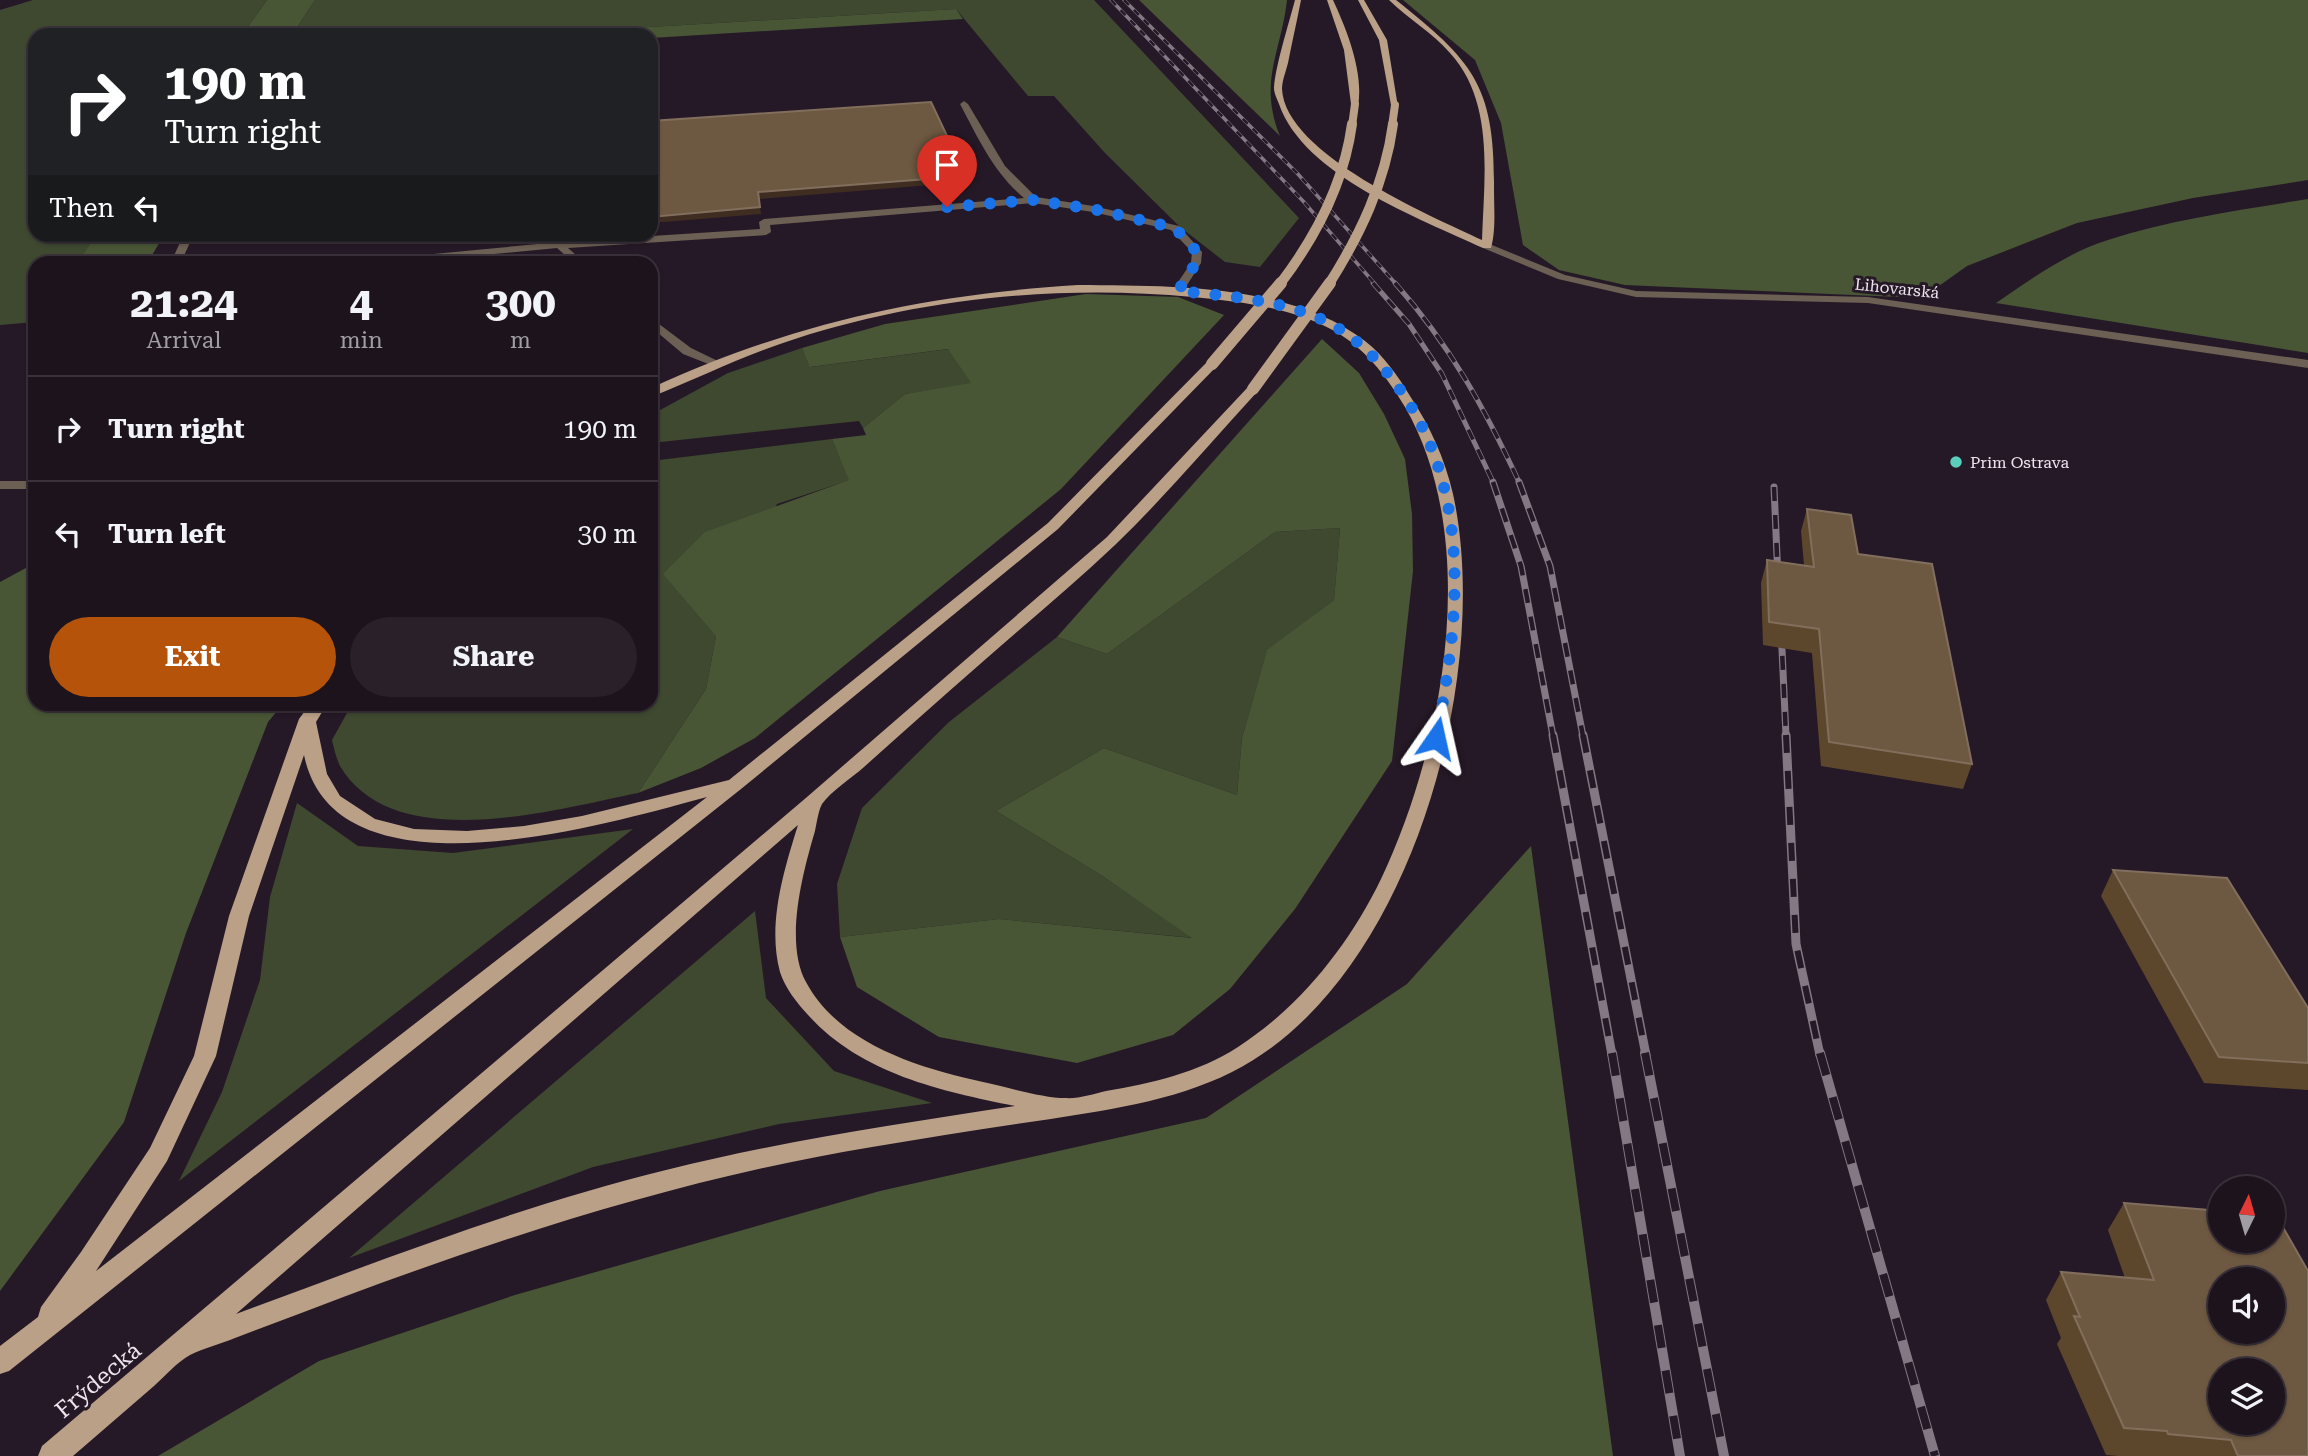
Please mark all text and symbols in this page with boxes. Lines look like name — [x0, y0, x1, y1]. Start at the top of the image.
text: 190 m — [164, 54, 306, 111]
icon: right — [49, 56, 140, 147]
text: Turn right — [164, 113, 321, 151]
pin — [917, 135, 977, 207]
icon: arrive — [928, 146, 966, 184]
icon: left — [128, 189, 166, 227]
text: Then — [49, 193, 114, 223]
street label: Lihovarská — [1854, 275, 1940, 302]
text: 21:24 — [130, 278, 237, 327]
text: 4 — [350, 278, 373, 327]
text: 300 — [485, 278, 556, 327]
text: Arrival — [146, 327, 221, 354]
text: min — [340, 327, 383, 354]
text: m — [510, 327, 531, 354]
icon: right — [49, 410, 87, 448]
text: Turn right — [108, 414, 244, 444]
text: 190 m — [563, 414, 637, 444]
place label: Prim Ostrava — [1970, 453, 2070, 472]
marker: Prim Ostrava — [1948, 454, 1964, 470]
icon: left — [49, 515, 87, 553]
text: Turn left — [108, 519, 226, 549]
text: 30 m — [578, 519, 637, 549]
button: Exit — [49, 617, 336, 697]
button: Share — [350, 617, 637, 697]
position arrow — [1399, 701, 1473, 775]
north arrow — [2208, 1176, 2286, 1253]
map controls — [2208, 1176, 2285, 1435]
button: sound — [2208, 1267, 2285, 1344]
street label: Frýdecká — [50, 1337, 147, 1424]
button: layers — [2208, 1358, 2285, 1435]

